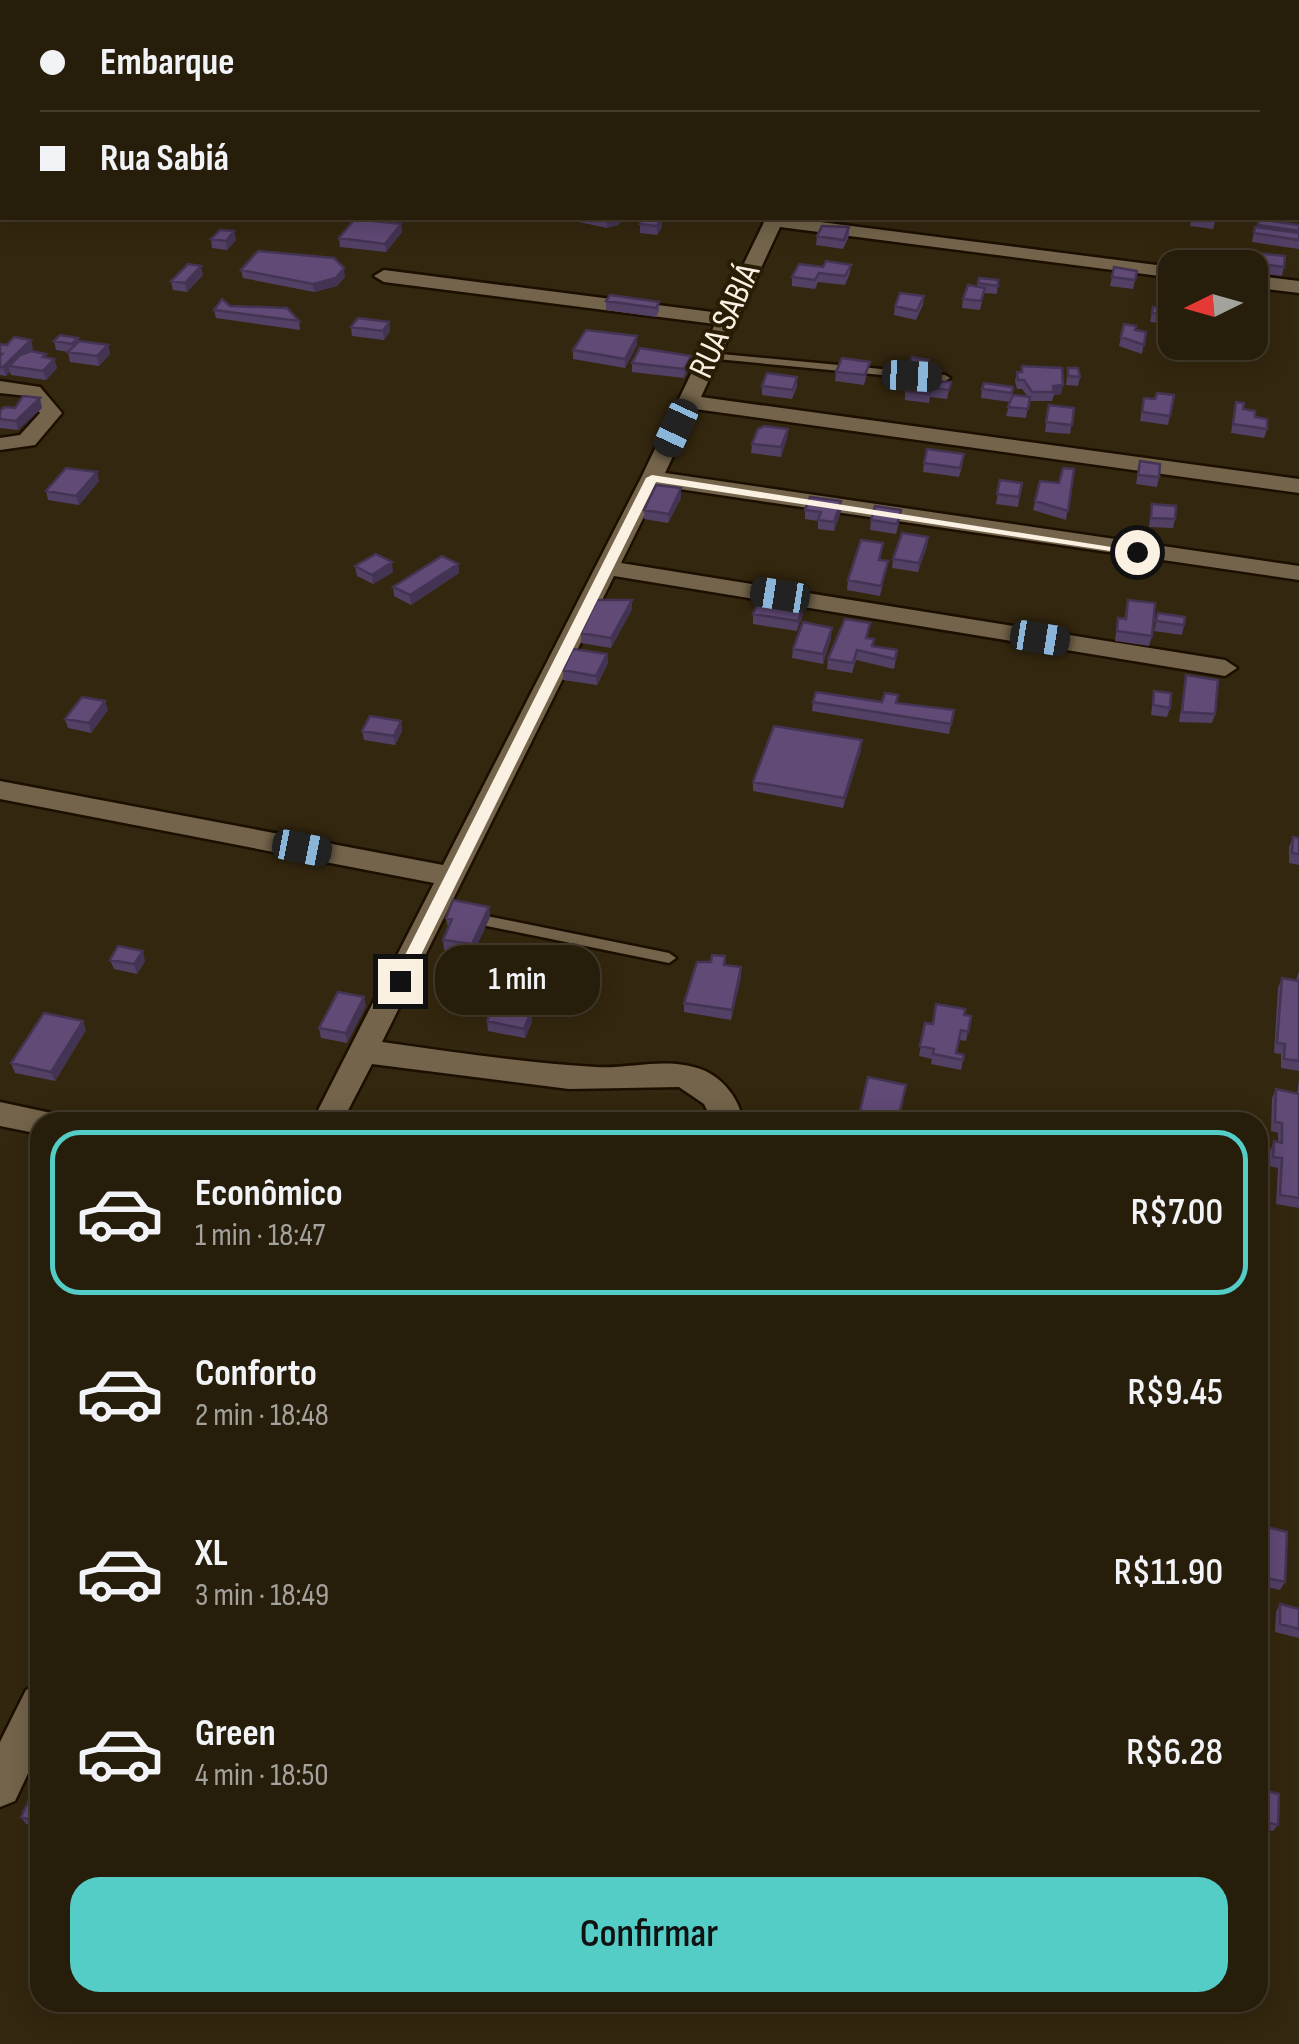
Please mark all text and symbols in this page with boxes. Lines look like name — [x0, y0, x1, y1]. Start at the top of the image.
text: Embarque — [100, 40, 234, 85]
text: Rua Sabiá — [100, 136, 229, 181]
north arrow — [1158, 250, 1268, 360]
map controls — [1158, 250, 1268, 360]
street label: RUA SABIÁ — [680, 256, 771, 385]
car — [881, 359, 943, 393]
car — [650, 394, 702, 462]
route start — [1115, 530, 1160, 575]
car — [748, 575, 812, 615]
car — [1008, 618, 1072, 658]
car — [270, 828, 334, 868]
callout: 1 min — [435, 946, 600, 1016]
route end — [378, 959, 423, 1004]
text: 1 min — [488, 960, 547, 999]
icon: car — [75, 1168, 165, 1258]
text: Econômico — [195, 1171, 343, 1216]
text: R$7.00 — [1131, 1190, 1223, 1235]
text: 1 min · 18:47 — [195, 1216, 325, 1255]
icon: car — [75, 1348, 165, 1438]
text: Conforto — [195, 1351, 317, 1396]
text: R$9.45 — [1128, 1370, 1223, 1415]
text: 2 min · 18:48 — [195, 1396, 329, 1435]
icon: car — [75, 1528, 165, 1618]
text: XL — [195, 1531, 228, 1576]
text: R$11.90 — [1114, 1550, 1223, 1595]
text: 3 min · 18:49 — [195, 1576, 329, 1615]
icon: car — [75, 1708, 165, 1798]
text: Green — [195, 1711, 276, 1756]
text: R$6.28 — [1126, 1730, 1223, 1775]
text: 4 min · 18:50 — [195, 1756, 329, 1795]
button: Confirmar — [70, 1877, 1228, 1992]

